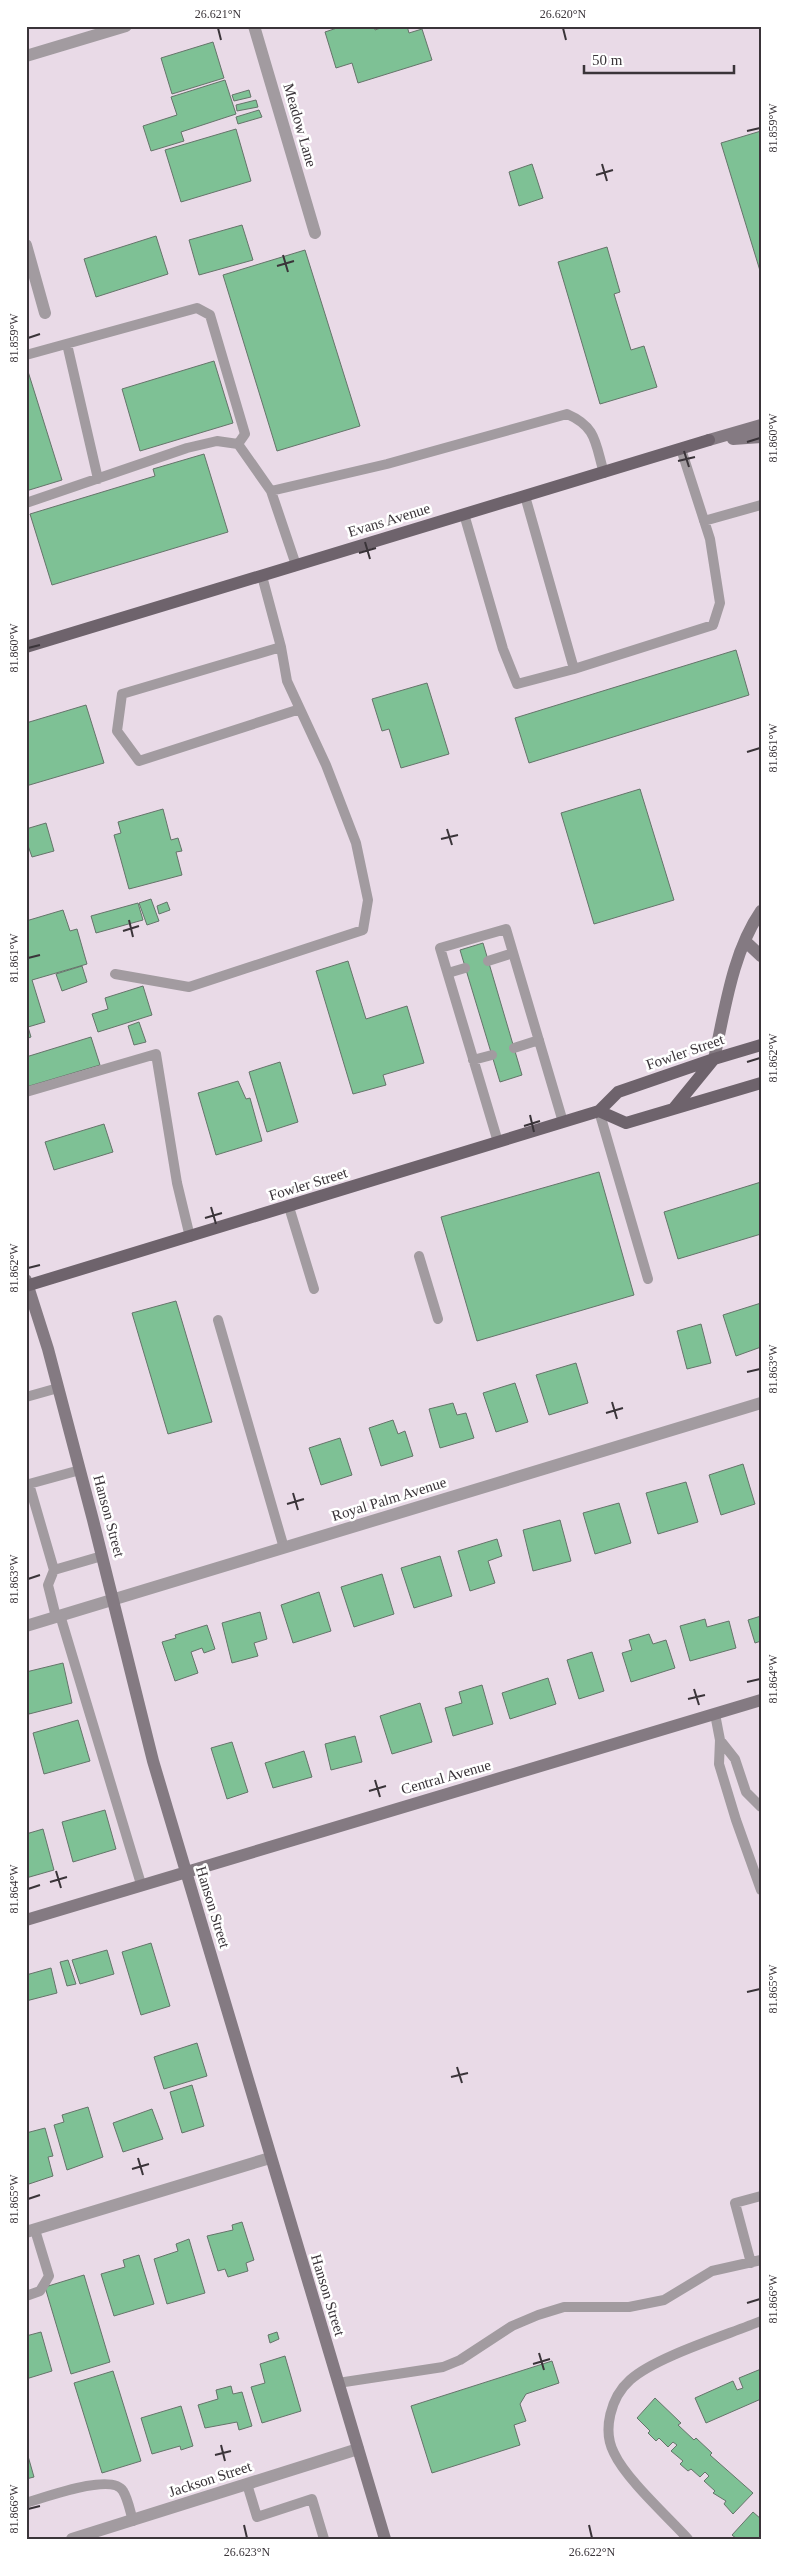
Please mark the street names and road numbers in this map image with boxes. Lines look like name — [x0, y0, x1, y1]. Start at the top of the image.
street label: Meadow Lane — [280, 81, 320, 169]
street label: Evans Avenue — [346, 500, 432, 540]
street label: Fowler Street — [644, 1031, 727, 1073]
street label: Fowler Street — [267, 1164, 350, 1204]
street label: Hanson Street — [90, 1473, 128, 1560]
street label: Royal Palm Avenue — [330, 1474, 449, 1524]
street label: Central Avenue — [399, 1756, 493, 1797]
street label: Hanson Street — [193, 1864, 233, 1951]
street label: Hanson Street — [308, 2252, 348, 2339]
street label: Jackson Street — [167, 2458, 254, 2500]

